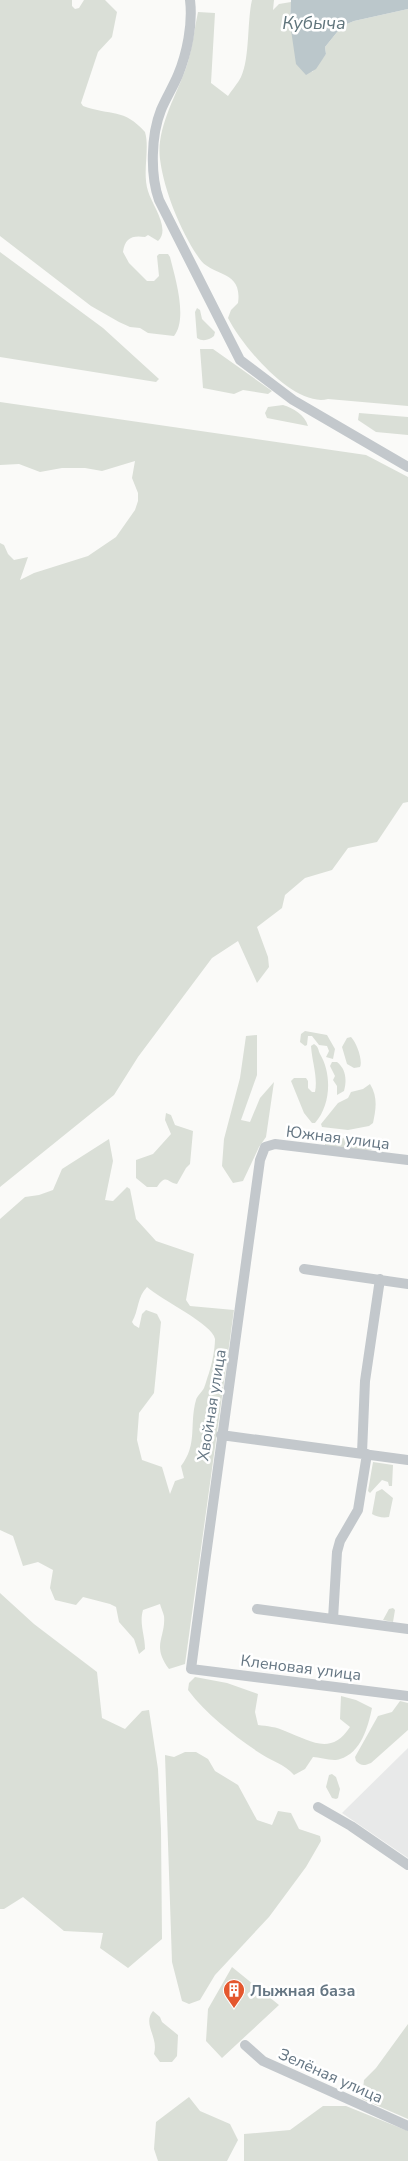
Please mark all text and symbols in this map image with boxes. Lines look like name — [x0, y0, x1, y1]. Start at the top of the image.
water label: Кубыча — [282, 11, 346, 35]
street label: Южная улица — [285, 1121, 391, 1155]
street label: Хвойная улица — [192, 1348, 232, 1463]
street label: Кленовая улица — [239, 1650, 362, 1686]
building icon: Лыжная база — [222, 1978, 246, 2009]
place label: Лыжная база — [250, 1980, 355, 2002]
street label: Зелёная улица — [275, 2043, 386, 2109]

